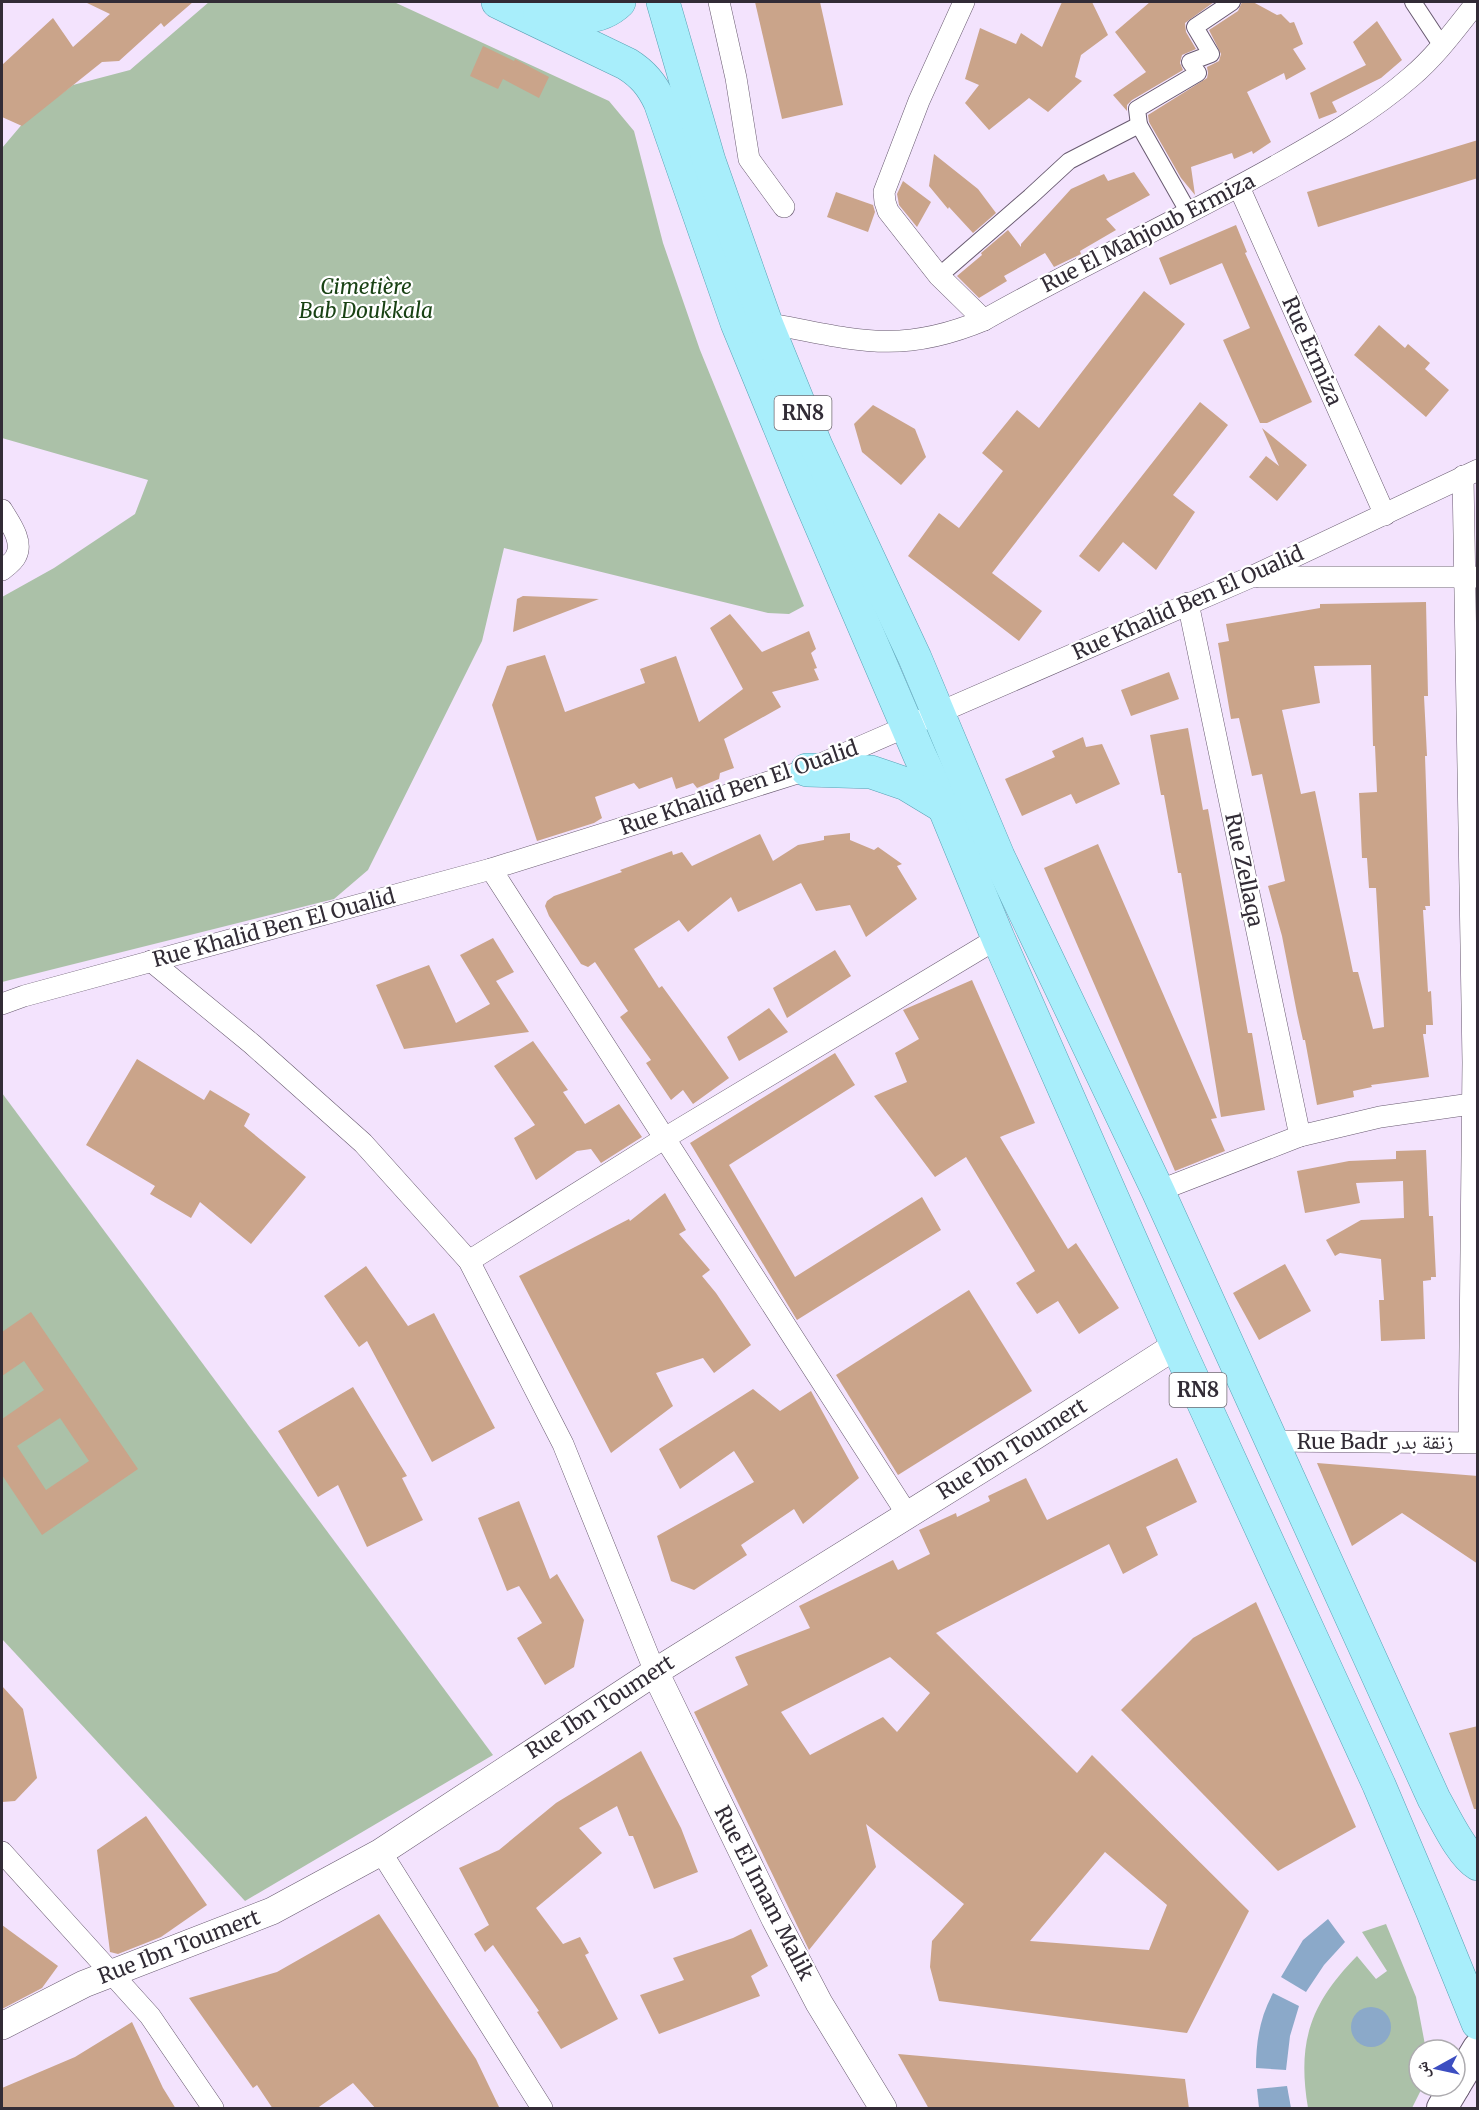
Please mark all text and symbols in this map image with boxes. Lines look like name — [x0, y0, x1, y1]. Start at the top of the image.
street label: Rue El Mahjoub Ermiza — [1036, 167, 1259, 298]
park label: Cimetière Bab Doukkala — [299, 273, 433, 324]
street label: Rue Ermiza — [1276, 292, 1349, 410]
road number: RN8 — [774, 396, 832, 430]
street label: Rue Khalid Ben El Oualid — [1068, 539, 1308, 666]
street label: Rue Khalid Ben El Oualid — [616, 734, 862, 841]
street label: Rue Zellaqa — [1219, 810, 1270, 929]
street label: Rue Khalid Ben El Oualid — [150, 882, 398, 973]
road number: RN8 — [1170, 1373, 1226, 1407]
street label: Rue Ibn Toumert — [932, 1392, 1092, 1505]
street label: Rue Badr زنقة بدر — [1297, 1428, 1453, 1455]
street label: Rue Ibn Toumert — [521, 1649, 679, 1765]
street label: Rue El Imam Malik — [709, 1801, 820, 1985]
street label: Rue Ibn Toumert — [94, 1903, 264, 1990]
north arrow — [1407, 2038, 1467, 2098]
text: ش — [1411, 2060, 1433, 2080]

